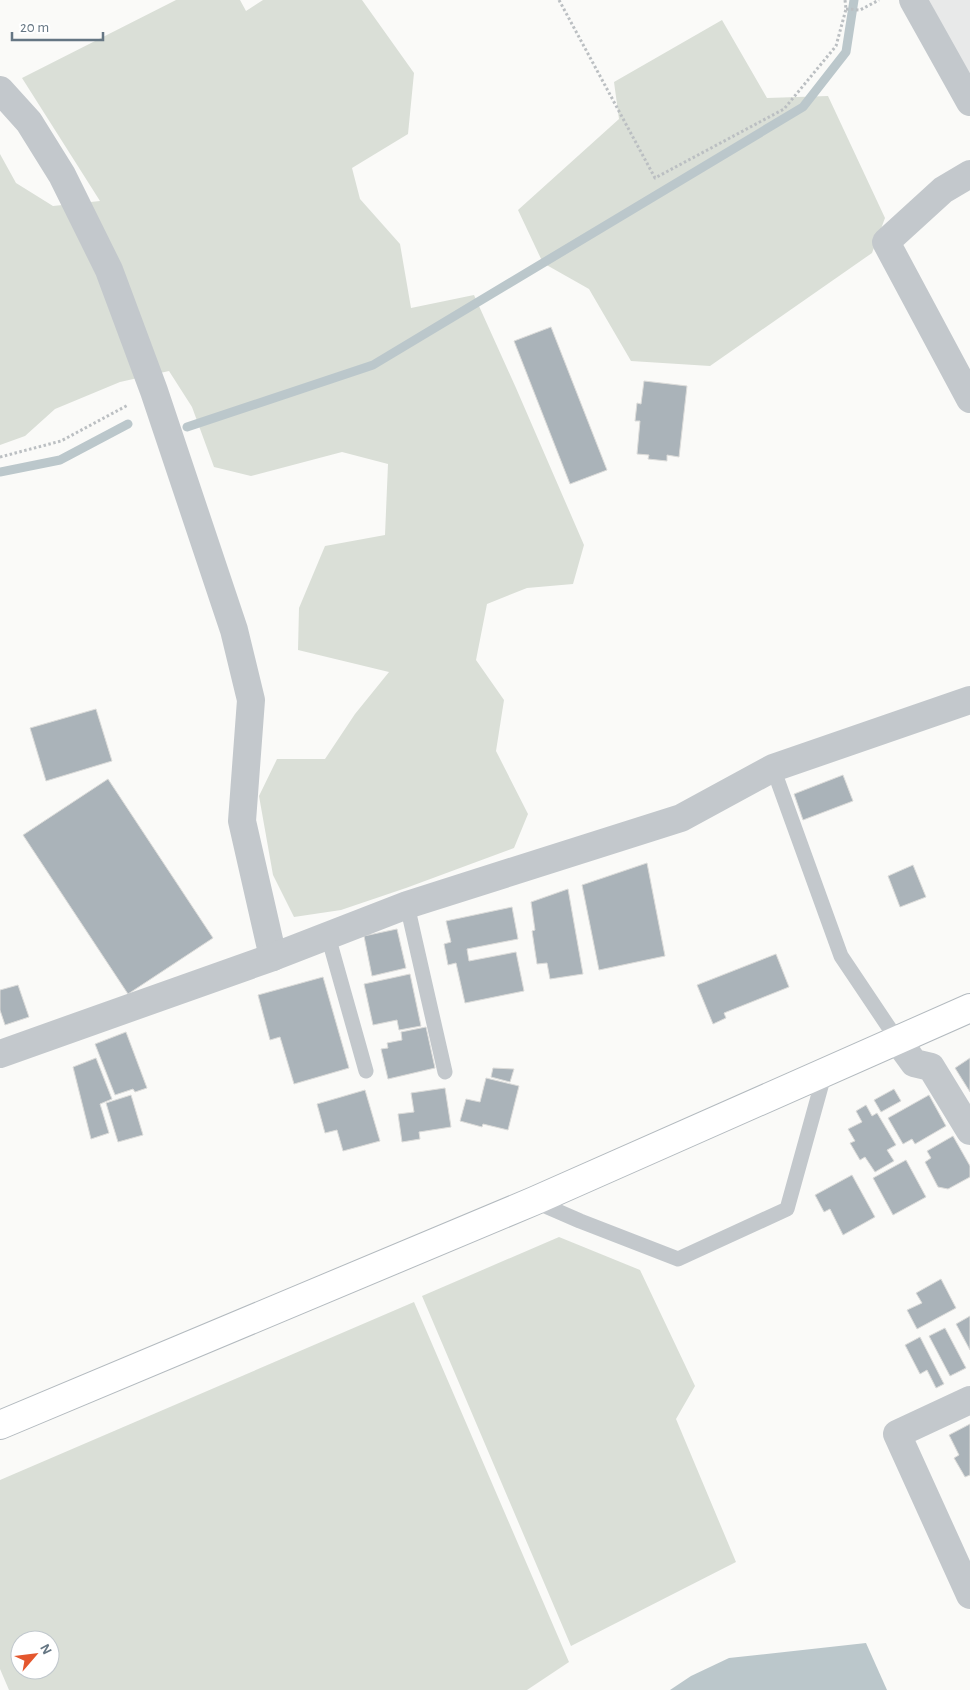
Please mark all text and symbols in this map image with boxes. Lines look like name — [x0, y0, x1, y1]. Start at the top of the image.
scale bar — [12, 10, 104, 42]
text: 20 m — [20, 20, 49, 35]
north arrow — [10, 1630, 60, 1680]
text: N — [37, 1642, 54, 1657]

